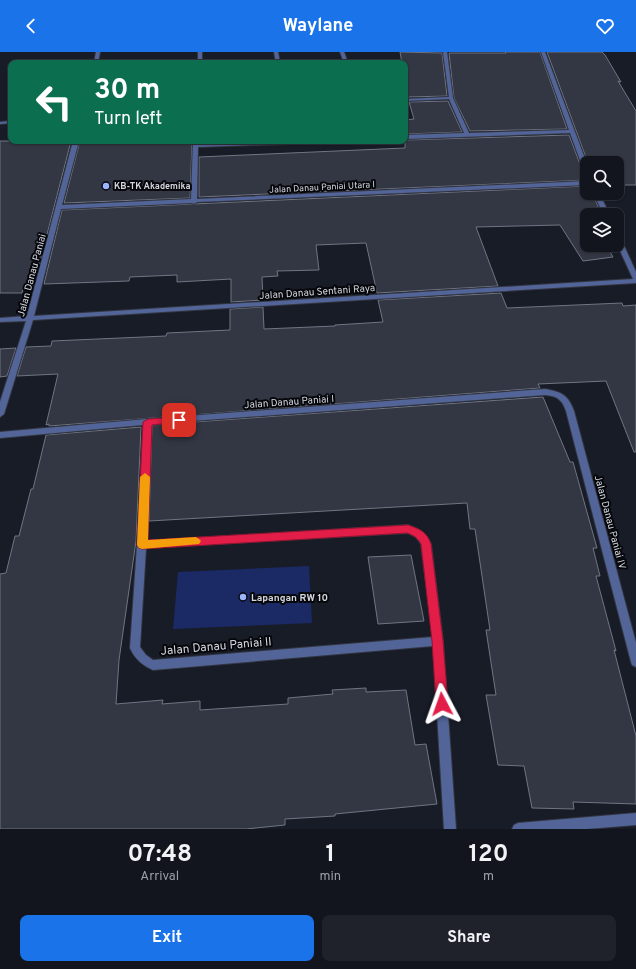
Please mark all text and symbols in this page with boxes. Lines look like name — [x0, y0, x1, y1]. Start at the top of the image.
icon: back — [20, 15, 42, 37]
text: Waylane — [283, 15, 353, 38]
icon: heart — [594, 15, 616, 37]
text: 30 m — [94, 73, 160, 109]
icon: left — [28, 76, 80, 128]
text: Turn left — [94, 108, 162, 131]
map controls — [580, 156, 624, 252]
button: search — [580, 156, 624, 200]
street label: Jalan Danau Paniai Utara I — [269, 179, 375, 196]
marker: KB-TK Akademika — [101, 181, 111, 191]
place label: KB-TK Akademika — [114, 181, 190, 192]
button: layers — [580, 208, 624, 252]
street label: Jalan Danau Paniai — [15, 233, 50, 318]
street label: Jalan Danau Sentani Raya — [259, 282, 376, 303]
street label: Jalan Danau Paniai I — [244, 393, 335, 412]
pin — [162, 403, 196, 437]
icon: arrive — [168, 409, 190, 431]
street label: Jalan Danau Paniai IV — [591, 474, 628, 571]
marker: Lapangan RW 10 — [238, 592, 248, 602]
place label: Lapangan RW 10 — [251, 592, 328, 605]
street label: Jalan Danau Paniai II — [160, 634, 272, 660]
position arrow — [421, 683, 463, 725]
text: 07:48 — [127, 840, 192, 870]
text: 1 — [325, 840, 335, 870]
text: 120 — [469, 840, 509, 870]
text: Arrival — [140, 869, 179, 885]
text: min — [319, 869, 341, 885]
text: m — [483, 869, 494, 885]
button: Exit — [20, 915, 314, 961]
button: Share — [322, 915, 616, 961]

